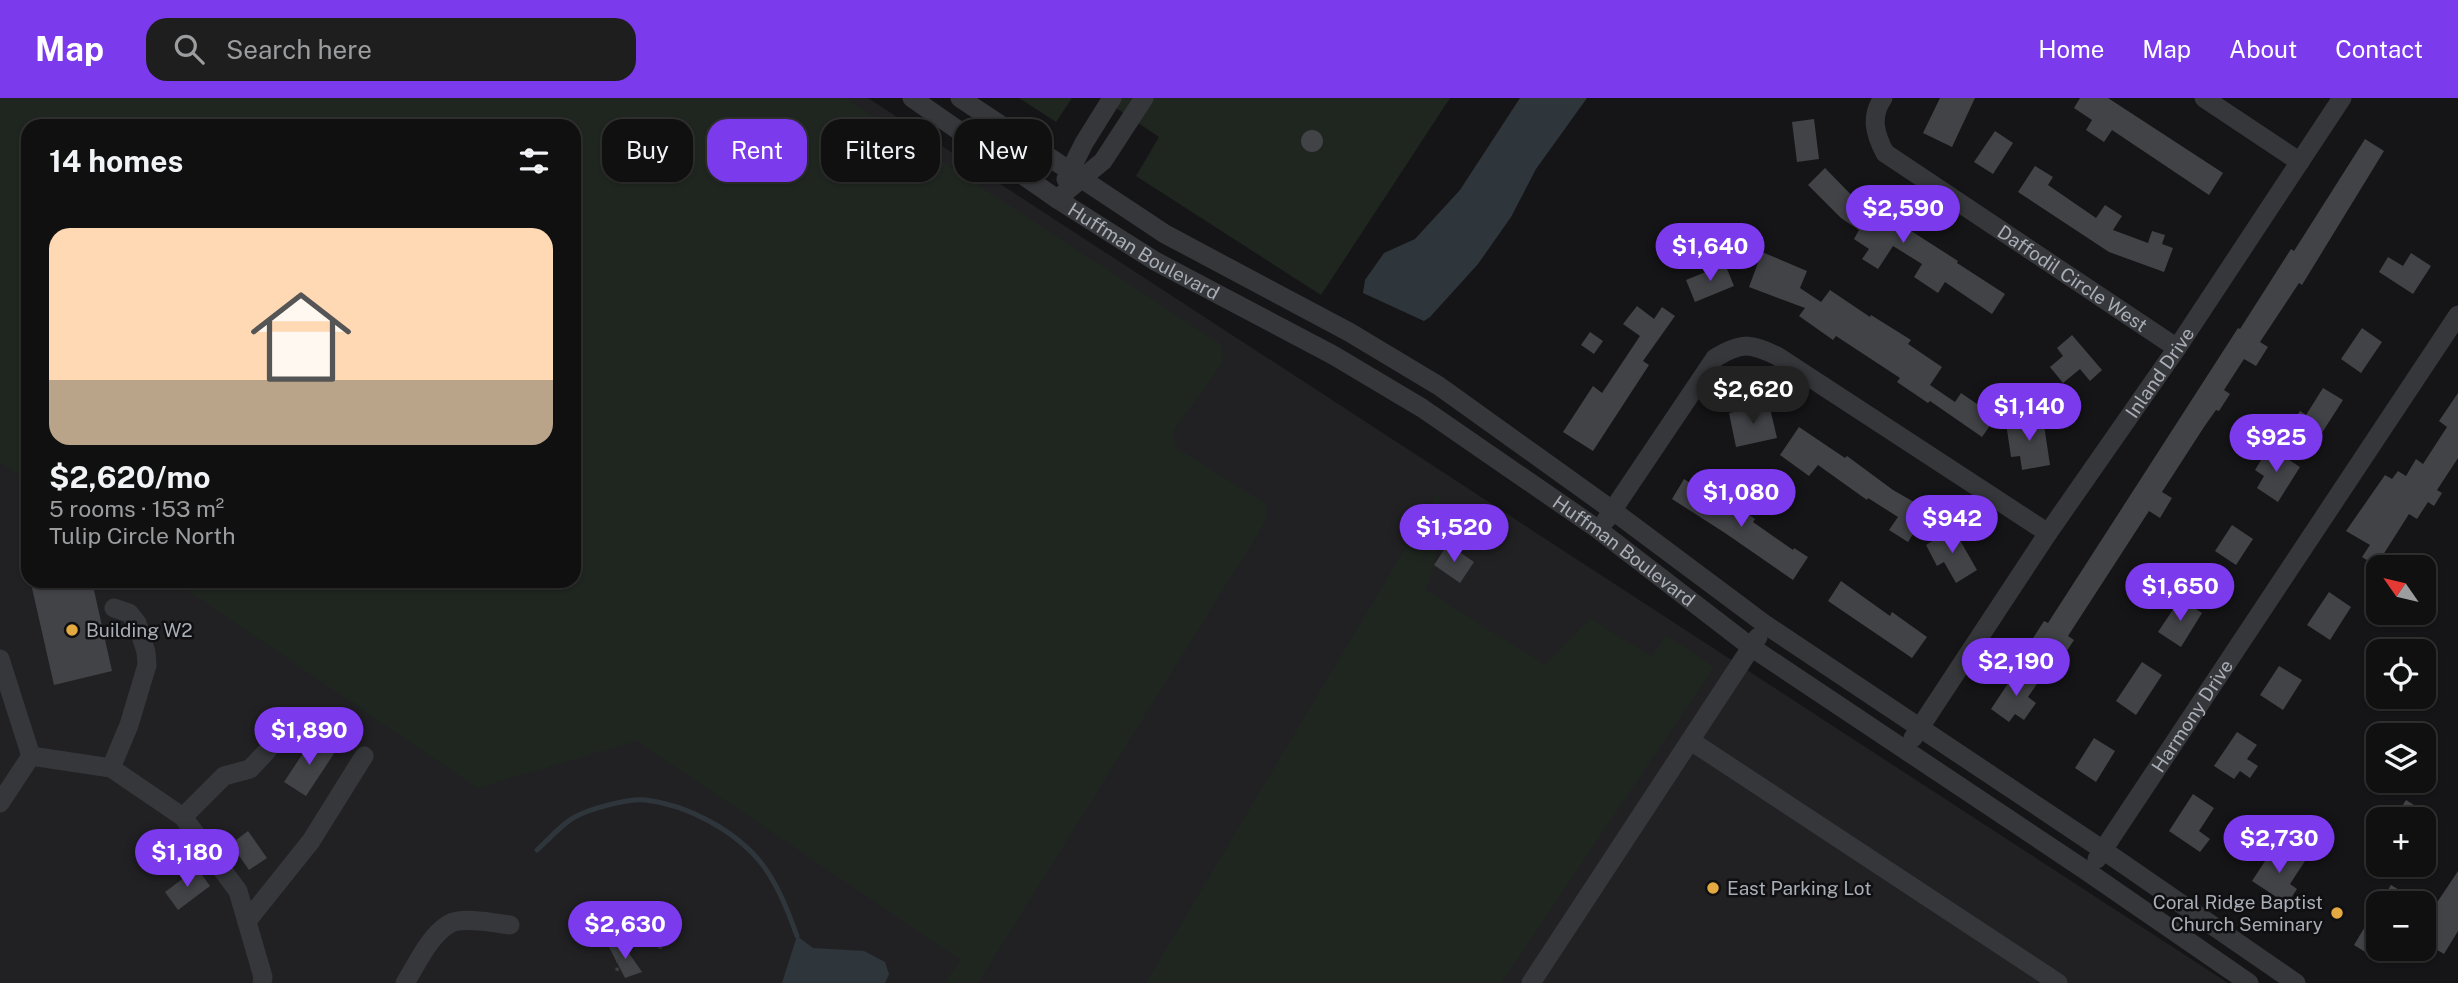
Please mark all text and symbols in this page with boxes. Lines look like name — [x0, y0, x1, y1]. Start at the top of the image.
search box — [146, 18, 636, 81]
text: Map — [35, 30, 104, 68]
icon: search — [170, 30, 208, 68]
text: Search here — [226, 34, 372, 65]
text: Home — [2038, 35, 2104, 63]
text: Map — [2142, 35, 2191, 63]
text: About — [2229, 35, 2297, 63]
text: Contact — [2335, 35, 2423, 63]
chip: Buy — [602, 119, 693, 182]
chip: Rent — [707, 119, 807, 182]
chip: Filters — [821, 119, 940, 182]
chip: New — [954, 119, 1052, 182]
icon: filters — [515, 142, 553, 180]
text: 14 homes — [49, 143, 183, 179]
pin: $2,590 — [1846, 186, 1960, 245]
text: $2,590 — [1862, 194, 1944, 221]
street label: Huffman Boulevard — [1064, 198, 1223, 304]
street label: Daffodil Circle West — [1993, 220, 2152, 336]
pin: $1,640 — [1653, 223, 1767, 283]
text: $1,640 — [1672, 232, 1748, 259]
icon: home — [238, 274, 364, 400]
street label: Inland Drive — [2121, 323, 2199, 422]
pin: $2,620 — [1696, 366, 1810, 426]
text: $2,620 — [1712, 375, 1794, 402]
pin: $1,140 — [1972, 384, 2086, 443]
text: $1,140 — [1993, 392, 2065, 419]
pin: $925 — [2235, 414, 2317, 474]
text: $925 — [2246, 423, 2306, 450]
text: $2,620/mo — [49, 459, 211, 495]
pin: $1,080 — [1684, 470, 1798, 529]
text: $1,080 — [1703, 478, 1779, 505]
street label: Huffman Boulevard — [1549, 491, 1699, 611]
text: 5 rooms · 153 m² — [49, 495, 224, 522]
pin: $942 — [1911, 496, 1993, 555]
pin: $1,520 — [1397, 504, 1511, 564]
text: $942 — [1922, 504, 1982, 531]
text: $1,520 — [1416, 513, 1492, 540]
text: Tulip Circle North — [49, 522, 235, 549]
north arrow — [2366, 555, 2436, 625]
map controls — [2366, 555, 2436, 961]
pin: $1,650 — [2123, 564, 2237, 623]
text: $1,650 — [2141, 572, 2219, 599]
place label: Building W2 — [86, 619, 193, 641]
marker: Building W2 — [64, 622, 80, 638]
pin: $2,190 — [1959, 638, 2073, 698]
button: locate — [2366, 639, 2436, 709]
text: $2,190 — [1978, 647, 2054, 674]
street label: Harmony Drive — [2147, 655, 2237, 776]
pin: $1,890 — [252, 708, 366, 767]
text: $1,890 — [270, 716, 348, 743]
button: layers — [2366, 723, 2436, 793]
button: + — [2366, 807, 2436, 877]
pin: $2,730 — [2222, 816, 2336, 875]
text: $2,730 — [2240, 824, 2318, 851]
pin: $1,180 — [130, 830, 244, 889]
text: $1,180 — [151, 838, 223, 865]
place label: East Parking Lot — [1727, 877, 1872, 899]
marker: East Parking Lot — [1705, 880, 1721, 896]
place label: Coral Ridge Baptist Church Seminary — [2153, 891, 2323, 935]
button: − — [2366, 891, 2436, 961]
pin: $2,630 — [568, 902, 682, 961]
marker: Coral Ridge Baptist Church Seminary — [2329, 905, 2345, 921]
text: $2,630 — [584, 910, 666, 937]

